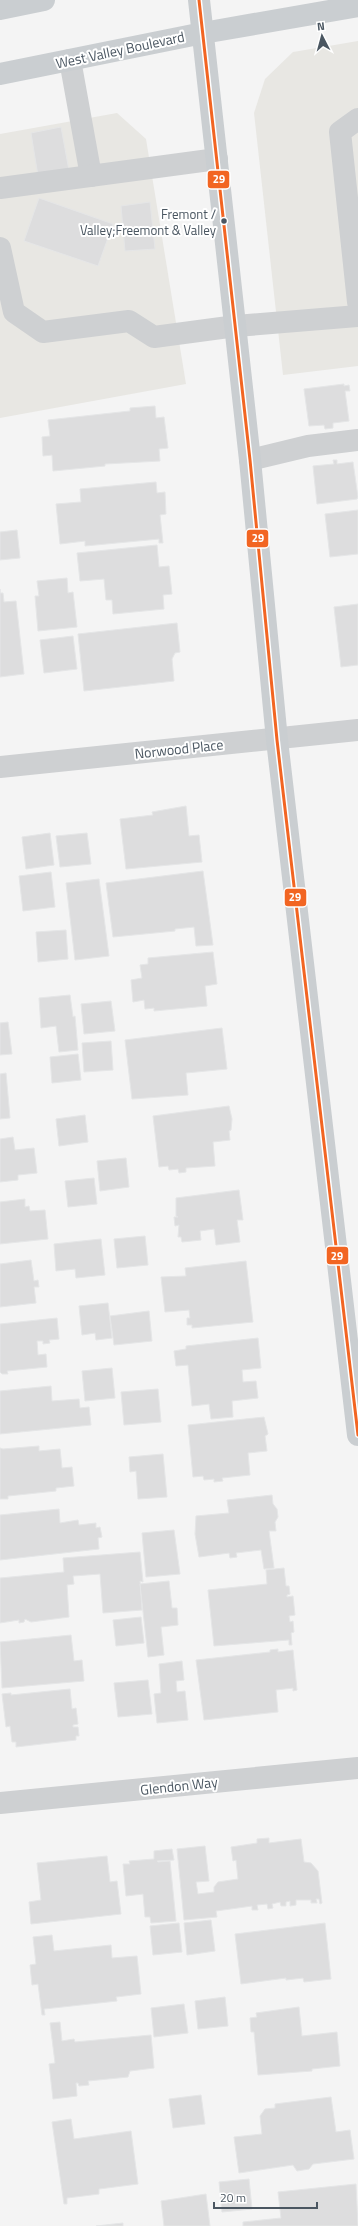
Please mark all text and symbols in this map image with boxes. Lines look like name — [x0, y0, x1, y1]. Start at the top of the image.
north arrow — [302, 16, 342, 56]
text: N — [316, 18, 326, 34]
street label: West Valley Boulevard — [54, 26, 186, 73]
line badge: 29 — [207, 170, 230, 189]
text: 29 — [213, 171, 225, 187]
place label: Fremont / Valley;Freemont & Valley — [80, 204, 216, 240]
marker: Fremont / Valley;Freemont & Valley — [219, 216, 229, 226]
line badge: 29 — [246, 529, 269, 548]
text: 29 — [252, 530, 264, 546]
street label: Norwood Place — [134, 733, 224, 764]
line badge: 29 — [284, 888, 307, 907]
text: 29 — [289, 889, 301, 905]
line badge: 29 — [326, 1246, 349, 1265]
text: 29 — [331, 1248, 343, 1264]
street label: Glendon Way — [139, 1771, 219, 1800]
scale bar — [214, 2184, 317, 2210]
text: 20 m — [220, 2188, 246, 2207]

